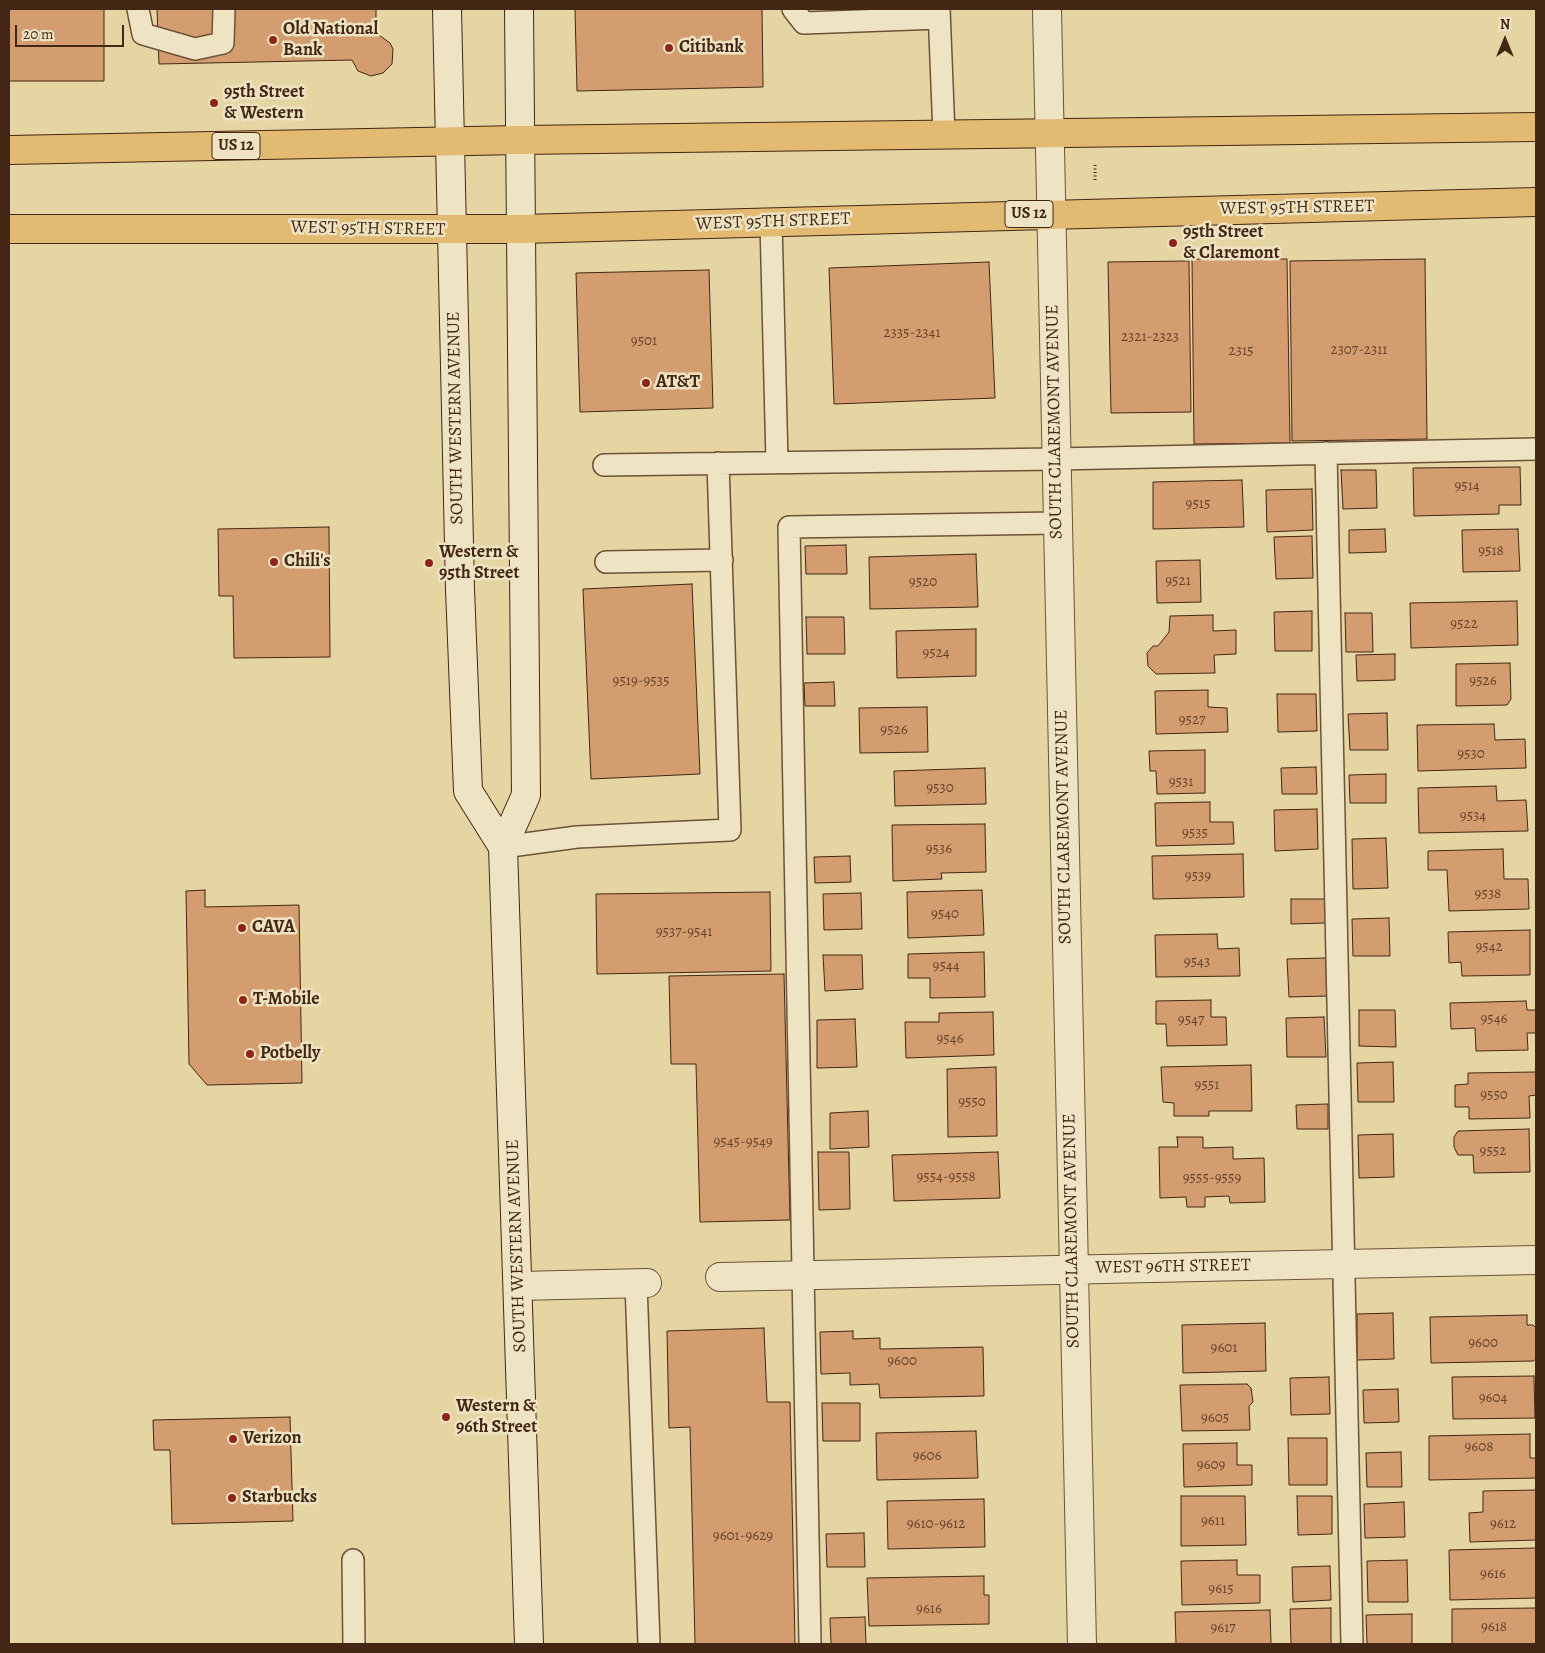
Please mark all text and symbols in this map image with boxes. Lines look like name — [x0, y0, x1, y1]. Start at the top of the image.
scale bar — [18, 15, 126, 47]
north arrow — [1480, 15, 1530, 65]
text: N — [1500, 15, 1510, 34]
place label: Old National Bank — [283, 19, 378, 62]
text: 20 m — [23, 24, 54, 44]
marker: Old National Bank — [267, 34, 279, 46]
place label: Citibank — [679, 37, 744, 59]
marker: Citibank — [663, 42, 675, 54]
place label: 95th Street & Western — [224, 82, 304, 125]
marker: 95th Street & Western — [208, 97, 220, 109]
road number: US 12 — [212, 132, 260, 160]
street label: WEST 95TH STREET — [1219, 196, 1375, 220]
road number: US 12 — [1005, 200, 1053, 228]
street label: WEST 95TH STREET — [695, 209, 851, 235]
street label: WEST 95TH STREET — [290, 217, 446, 241]
place label: 95th Street & Claremont — [1183, 222, 1280, 264]
marker: 95th Street & Claremont — [1167, 237, 1179, 249]
street label: SOUTH CLAREMONT AVENUE — [1042, 304, 1068, 540]
street label: SOUTH WESTERN AVENUE — [443, 311, 469, 525]
house number: 2335-2341 — [883, 324, 941, 342]
house number: 2321-2323 — [1121, 328, 1179, 346]
house number: 9501 — [631, 332, 657, 350]
house number: 2307-2311 — [1331, 341, 1387, 359]
house number: 2315 — [1229, 342, 1253, 360]
place label: AT&T — [656, 372, 700, 394]
marker: AT&T — [640, 377, 652, 389]
house number: 9514 — [1454, 477, 1480, 495]
house number: 9515 — [1186, 495, 1210, 513]
place label: Western & 95th Street — [439, 542, 519, 584]
house number: 9518 — [1478, 542, 1504, 560]
place label: Chili's — [284, 551, 331, 573]
marker: Chili's — [268, 556, 280, 568]
marker: Western & 95th Street — [423, 557, 435, 569]
house number: 9521 — [1165, 572, 1191, 590]
house number: 9520 — [909, 573, 937, 591]
house number: 9522 — [1450, 615, 1478, 633]
house number: 9524 — [922, 644, 950, 662]
house number: 9519-9535 — [613, 672, 669, 690]
house number: 9526 — [1469, 672, 1497, 690]
street label: SOUTH CLAREMONT AVENUE — [1051, 709, 1077, 945]
house number: 9527 — [1179, 711, 1205, 729]
house number: 9526 — [880, 721, 908, 739]
house number: 9530 — [1457, 745, 1485, 763]
house number: 9531 — [1169, 773, 1193, 791]
house number: 9530 — [926, 779, 954, 797]
house number: 9534 — [1460, 807, 1486, 825]
house number: 9535 — [1182, 824, 1208, 842]
house number: 9536 — [926, 840, 952, 858]
house number: 9539 — [1185, 867, 1211, 885]
house number: 9538 — [1475, 885, 1501, 903]
house number: 9540 — [931, 905, 959, 923]
place label: CAVA — [252, 917, 295, 939]
marker: CAVA — [236, 922, 248, 934]
house number: 9537-9541 — [656, 923, 712, 941]
house number: 9542 — [1475, 938, 1503, 956]
house number: 9543 — [1184, 953, 1210, 971]
house number: 9544 — [933, 957, 959, 975]
place label: T-Mobile — [253, 989, 319, 1011]
marker: T-Mobile — [237, 994, 249, 1006]
house number: 9546 — [1481, 1010, 1507, 1028]
house number: 9547 — [1178, 1011, 1204, 1029]
house number: 9546 — [937, 1030, 963, 1048]
place label: Potbelly — [260, 1043, 320, 1065]
marker: Potbelly — [244, 1048, 256, 1060]
house number: 9551 — [1195, 1076, 1219, 1094]
house number: 9550 — [1480, 1086, 1508, 1104]
house number: 9550 — [958, 1093, 986, 1111]
street label: SOUTH CLAREMONT AVENUE — [1059, 1113, 1085, 1349]
house number: 9545-9549 — [713, 1133, 773, 1151]
street label: SOUTH WESTERN AVENUE — [502, 1139, 532, 1353]
house number: 9552 — [1480, 1142, 1506, 1160]
house number: 9554-9558 — [916, 1168, 976, 1186]
house number: 9555-9559 — [1183, 1169, 1241, 1187]
street label: WEST 96TH STREET — [1095, 1255, 1251, 1279]
house number: 9600 — [1468, 1334, 1498, 1352]
house number: 9601 — [1211, 1339, 1237, 1357]
house number: 9600 — [887, 1352, 917, 1370]
house number: 9604 — [1479, 1389, 1507, 1407]
place label: Western & 96th Street — [456, 1396, 537, 1438]
house number: 9605 — [1201, 1409, 1229, 1427]
marker: Western & 96th Street — [440, 1411, 452, 1423]
place label: Verizon — [243, 1428, 302, 1450]
marker: Verizon — [227, 1433, 239, 1445]
house number: 9608 — [1464, 1438, 1494, 1456]
house number: 9606 — [913, 1447, 941, 1465]
house number: 9609 — [1197, 1456, 1225, 1474]
place label: Starbucks — [242, 1487, 317, 1509]
marker: Starbucks — [226, 1492, 238, 1504]
house number: 9611 — [1201, 1512, 1225, 1530]
house number: 9610-9612 — [907, 1515, 965, 1533]
house number: 9612 — [1490, 1515, 1516, 1533]
house number: 9601-9629 — [713, 1527, 773, 1545]
house number: 9616 — [1480, 1565, 1506, 1583]
house number: 9615 — [1208, 1580, 1234, 1598]
house number: 9616 — [916, 1600, 942, 1618]
house number: 9618 — [1481, 1618, 1507, 1636]
house number: 9617 — [1210, 1619, 1236, 1637]

